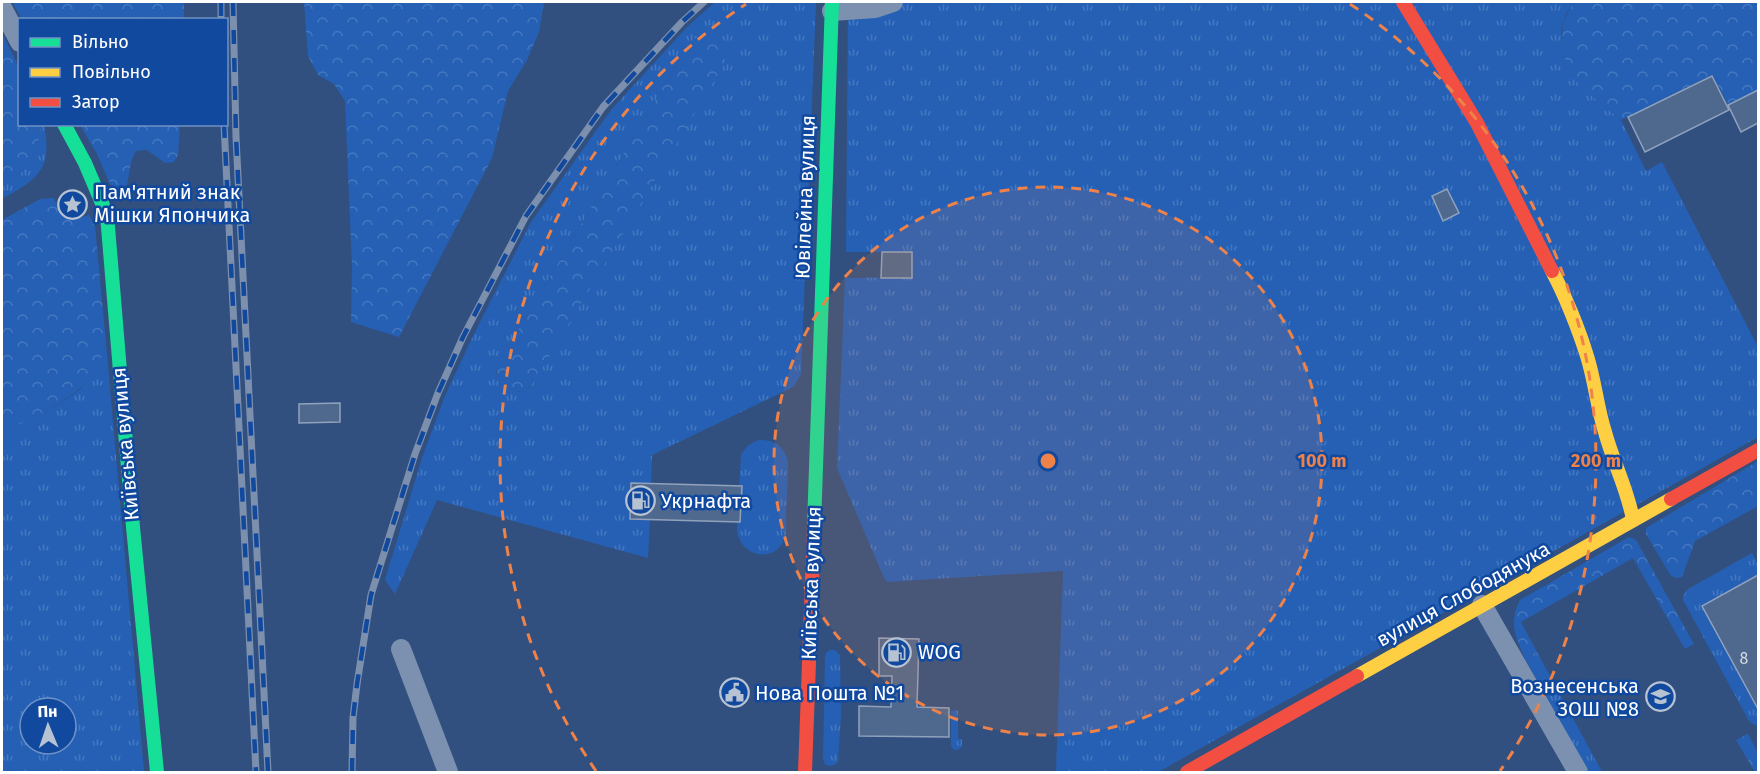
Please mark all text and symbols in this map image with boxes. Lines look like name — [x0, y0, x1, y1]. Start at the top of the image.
legend — [18, 18, 228, 126]
text: Вільно — [72, 31, 129, 53]
text: Повільно — [72, 61, 151, 83]
text: Затор — [72, 91, 120, 113]
street label: Ювілейна вулиця — [790, 115, 820, 279]
place label: Пам'ятний знак Мішки Япончика — [94, 180, 250, 227]
place icon: Пам'ятний знак Мішки Япончика — [57, 188, 89, 220]
street label: Київська вулиця — [106, 366, 144, 522]
text: 100 m — [1298, 450, 1346, 472]
text: 200 m — [1571, 450, 1621, 472]
centre of rings — [1038, 451, 1058, 471]
fuel station icon: Укрнафта — [624, 485, 656, 517]
place label: Укрнафта — [661, 489, 751, 513]
street label: Київська вулиця — [796, 506, 826, 660]
street label: вулиця Слободянука — [1372, 536, 1554, 652]
fuel station icon: WOG — [881, 636, 913, 668]
place label: WOG — [918, 640, 961, 664]
house number: 8 — [1740, 649, 1749, 668]
place label: Вознесенська ЗОШ №8 — [1510, 674, 1639, 721]
public building icon: Нова Пошта №1 — [718, 677, 750, 709]
place label: Нова Пошта №1 — [755, 681, 904, 705]
school or university icon: Вознесенська ЗОШ №8 — [1644, 681, 1676, 713]
north arrow — [18, 696, 78, 756]
text: Пн — [37, 702, 58, 721]

